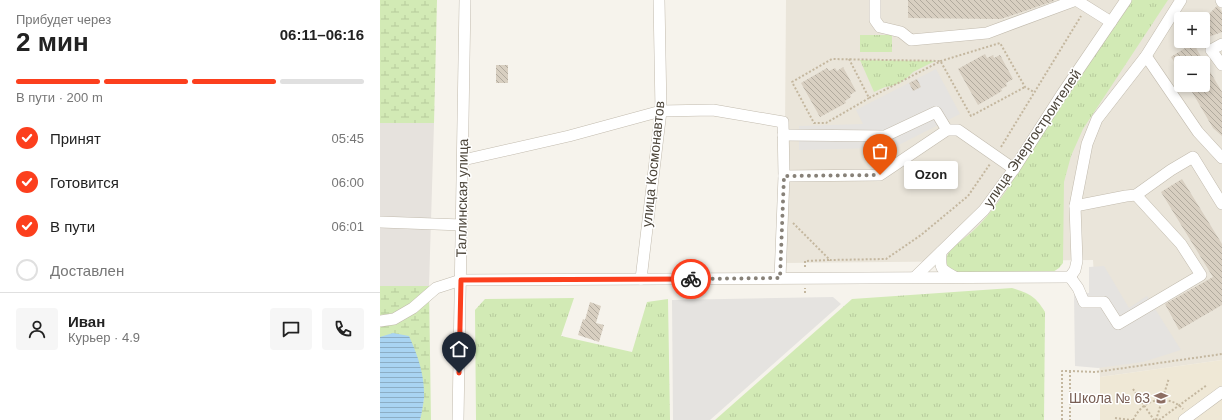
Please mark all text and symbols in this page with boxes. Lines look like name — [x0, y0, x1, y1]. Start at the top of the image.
text: Прибудет через — [16, 12, 111, 27]
map controls — [1174, 12, 1210, 92]
button: + — [1174, 12, 1210, 48]
text: 06:11–06:16 — [280, 26, 364, 43]
text: 2 мин — [16, 27, 89, 57]
button: − — [1174, 56, 1210, 92]
street label: улица Энергостроителей — [980, 66, 1084, 210]
text: В пути · 200 m — [16, 90, 103, 105]
street label: улица Космонавтов — [638, 100, 668, 228]
icon: check — [16, 127, 38, 149]
text: Принят — [50, 130, 101, 147]
text: 05:45 — [331, 131, 364, 146]
pin — [863, 134, 897, 175]
street label: Таллинская улица — [453, 138, 471, 258]
icon: bag — [869, 140, 891, 162]
callout: Ozon — [904, 161, 958, 189]
text: Ozon — [915, 167, 947, 182]
icon: check — [16, 171, 38, 193]
text: Готовится — [50, 174, 119, 191]
text: 06:00 — [331, 175, 364, 190]
icon: check — [16, 215, 38, 237]
text: В пути — [50, 218, 95, 235]
text: 06:01 — [331, 219, 364, 234]
courier — [671, 259, 711, 299]
text: Доставлен — [50, 262, 124, 279]
icon: bike — [680, 268, 702, 290]
button: person — [16, 308, 58, 350]
button: chat — [270, 308, 312, 350]
button: phone — [322, 308, 364, 350]
text: Иван — [68, 313, 105, 330]
text: Курьер · 4.9 — [68, 330, 140, 345]
pin — [442, 332, 476, 373]
icon: home — [448, 338, 470, 360]
place label: Школа № 63 — [1069, 390, 1150, 406]
school or university icon: Школа № 63 — [1153, 390, 1169, 406]

